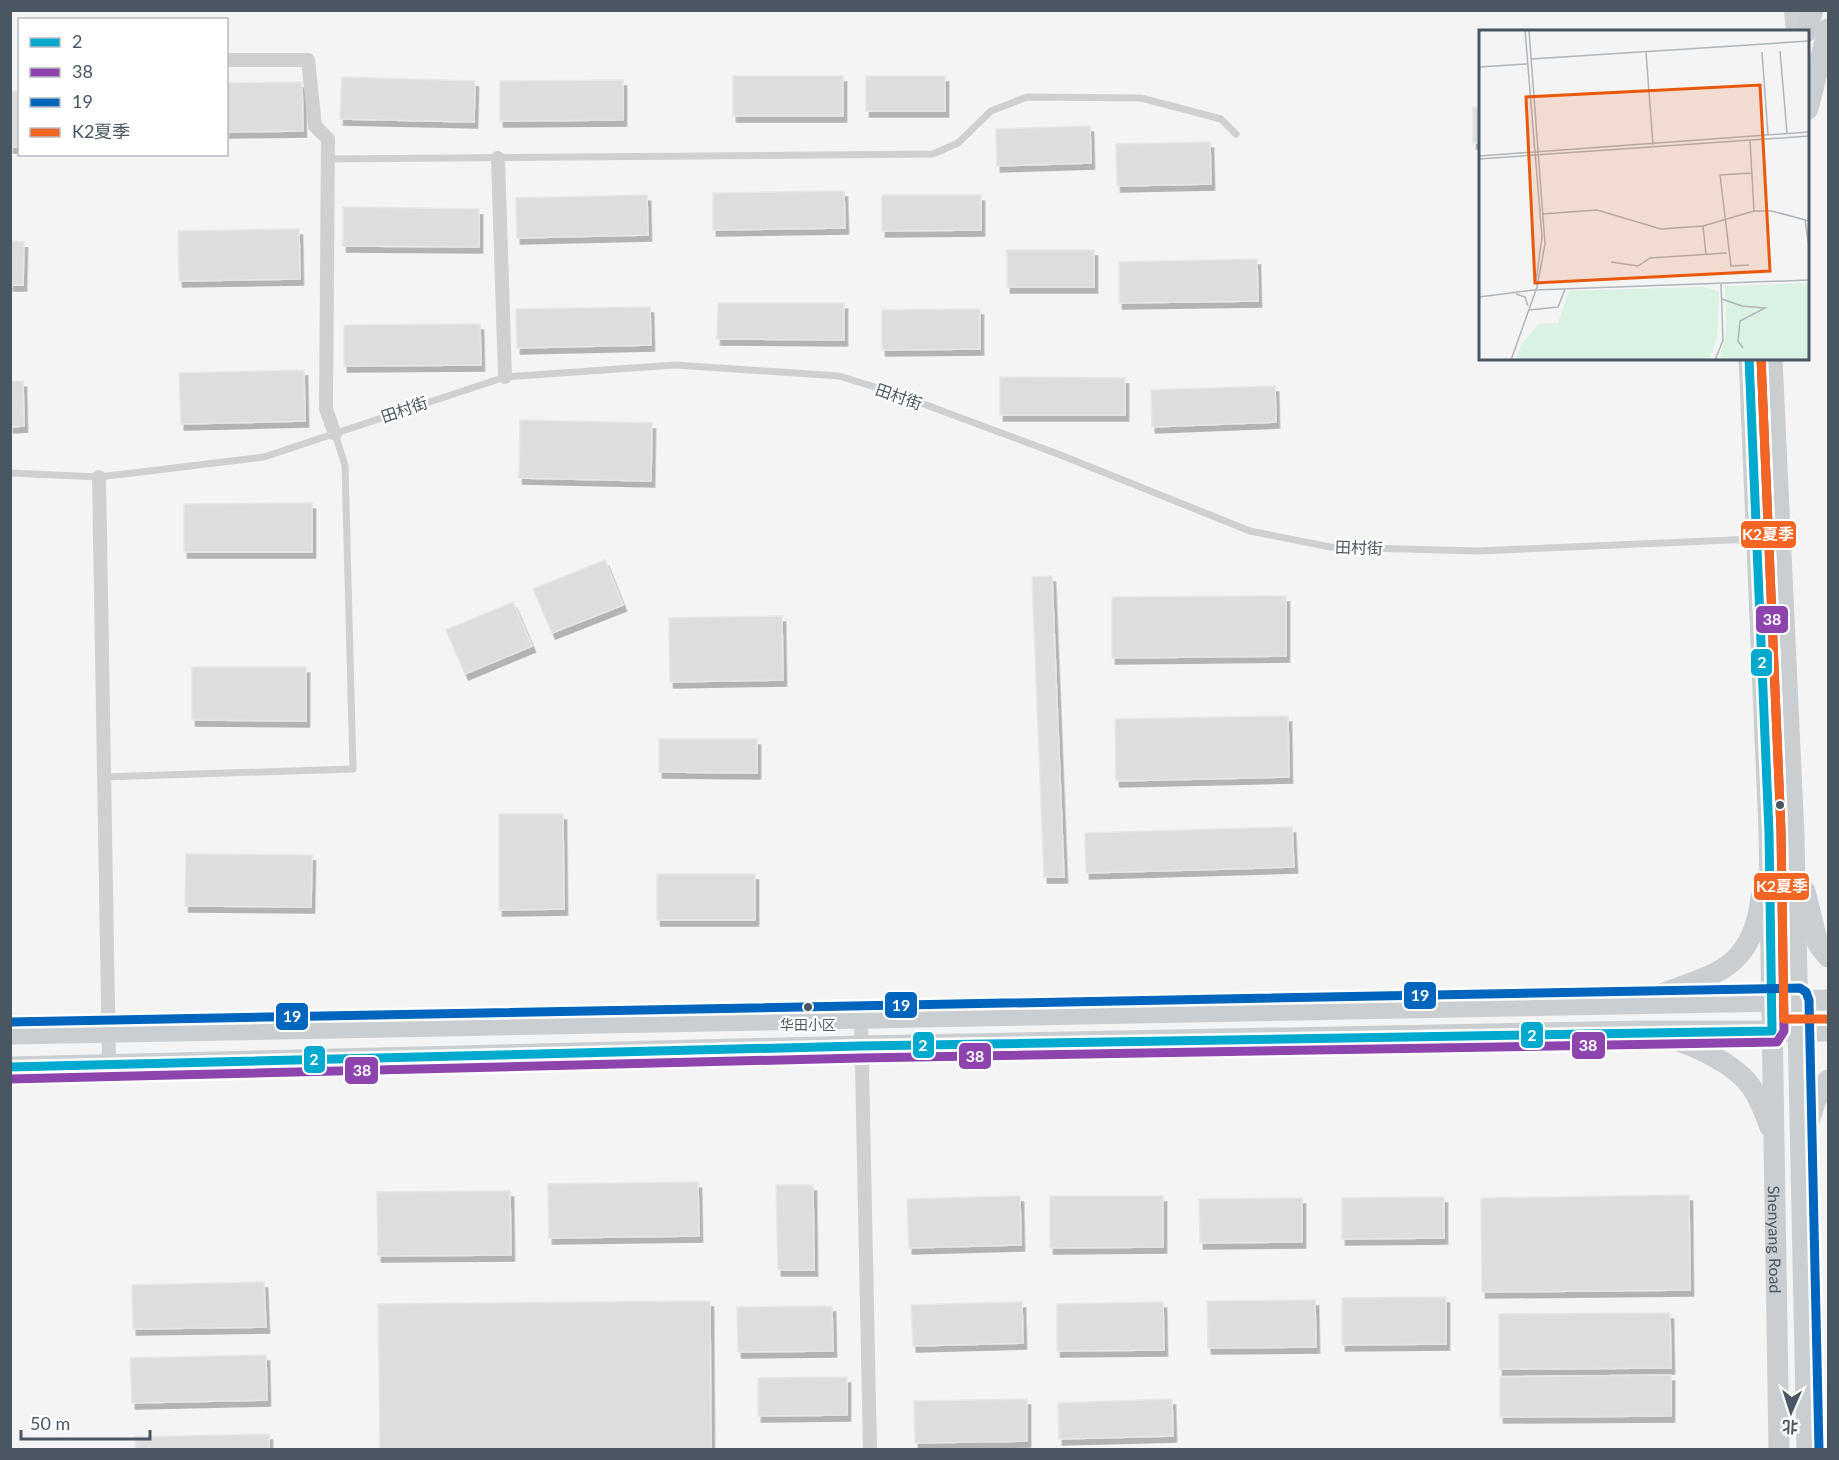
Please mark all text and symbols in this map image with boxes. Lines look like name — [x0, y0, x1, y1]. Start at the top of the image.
legend — [18, 18, 228, 156]
text: 2 — [72, 30, 82, 52]
inset map — [1479, 30, 1809, 360]
text: 38 — [72, 60, 93, 82]
text: 19 — [72, 90, 93, 112]
text: K2夏季 — [72, 120, 130, 142]
street label: 田村街 — [873, 379, 925, 413]
street label: 田村街 — [378, 392, 430, 426]
line badge: K2夏季 — [1740, 520, 1797, 549]
text: K2夏季 — [1742, 524, 1794, 543]
street label: 田村街 — [1335, 537, 1383, 557]
line badge: 38 — [1755, 605, 1789, 634]
text: 38 — [1763, 609, 1781, 628]
line badge: 2 — [1750, 648, 1773, 677]
text: 2 — [1757, 652, 1767, 671]
unlabelled marker — [1774, 799, 1786, 811]
line badge: K2夏季 — [1753, 872, 1810, 901]
text: K2夏季 — [1756, 876, 1808, 895]
line badge: 19 — [1403, 981, 1437, 1010]
text: 19 — [1411, 985, 1429, 1004]
line badge: 19 — [884, 991, 918, 1019]
text: 19 — [892, 995, 910, 1014]
marker: 华田小区 — [802, 1001, 814, 1013]
line badge: 19 — [275, 1002, 309, 1031]
text: 19 — [283, 1006, 301, 1025]
place label: 华田小区 — [780, 1016, 836, 1033]
line badge: 2 — [1520, 1021, 1544, 1049]
text: 2 — [1527, 1025, 1537, 1044]
line badge: 2 — [912, 1031, 935, 1059]
line badge: 38 — [1571, 1031, 1606, 1060]
text: 2 — [918, 1035, 928, 1054]
text: 38 — [1579, 1035, 1597, 1054]
line badge: 38 — [958, 1042, 992, 1070]
line badge: 2 — [303, 1045, 326, 1074]
text: 38 — [966, 1046, 984, 1065]
text: 2 — [309, 1049, 319, 1068]
line badge: 38 — [344, 1056, 379, 1085]
text: 38 — [353, 1060, 371, 1079]
street label: Shenyang Road — [1765, 1186, 1786, 1293]
north arrow — [1761, 1382, 1821, 1442]
scale bar — [21, 1403, 150, 1441]
text: 50 m — [30, 1412, 70, 1434]
text: 北 — [1782, 1418, 1799, 1437]

